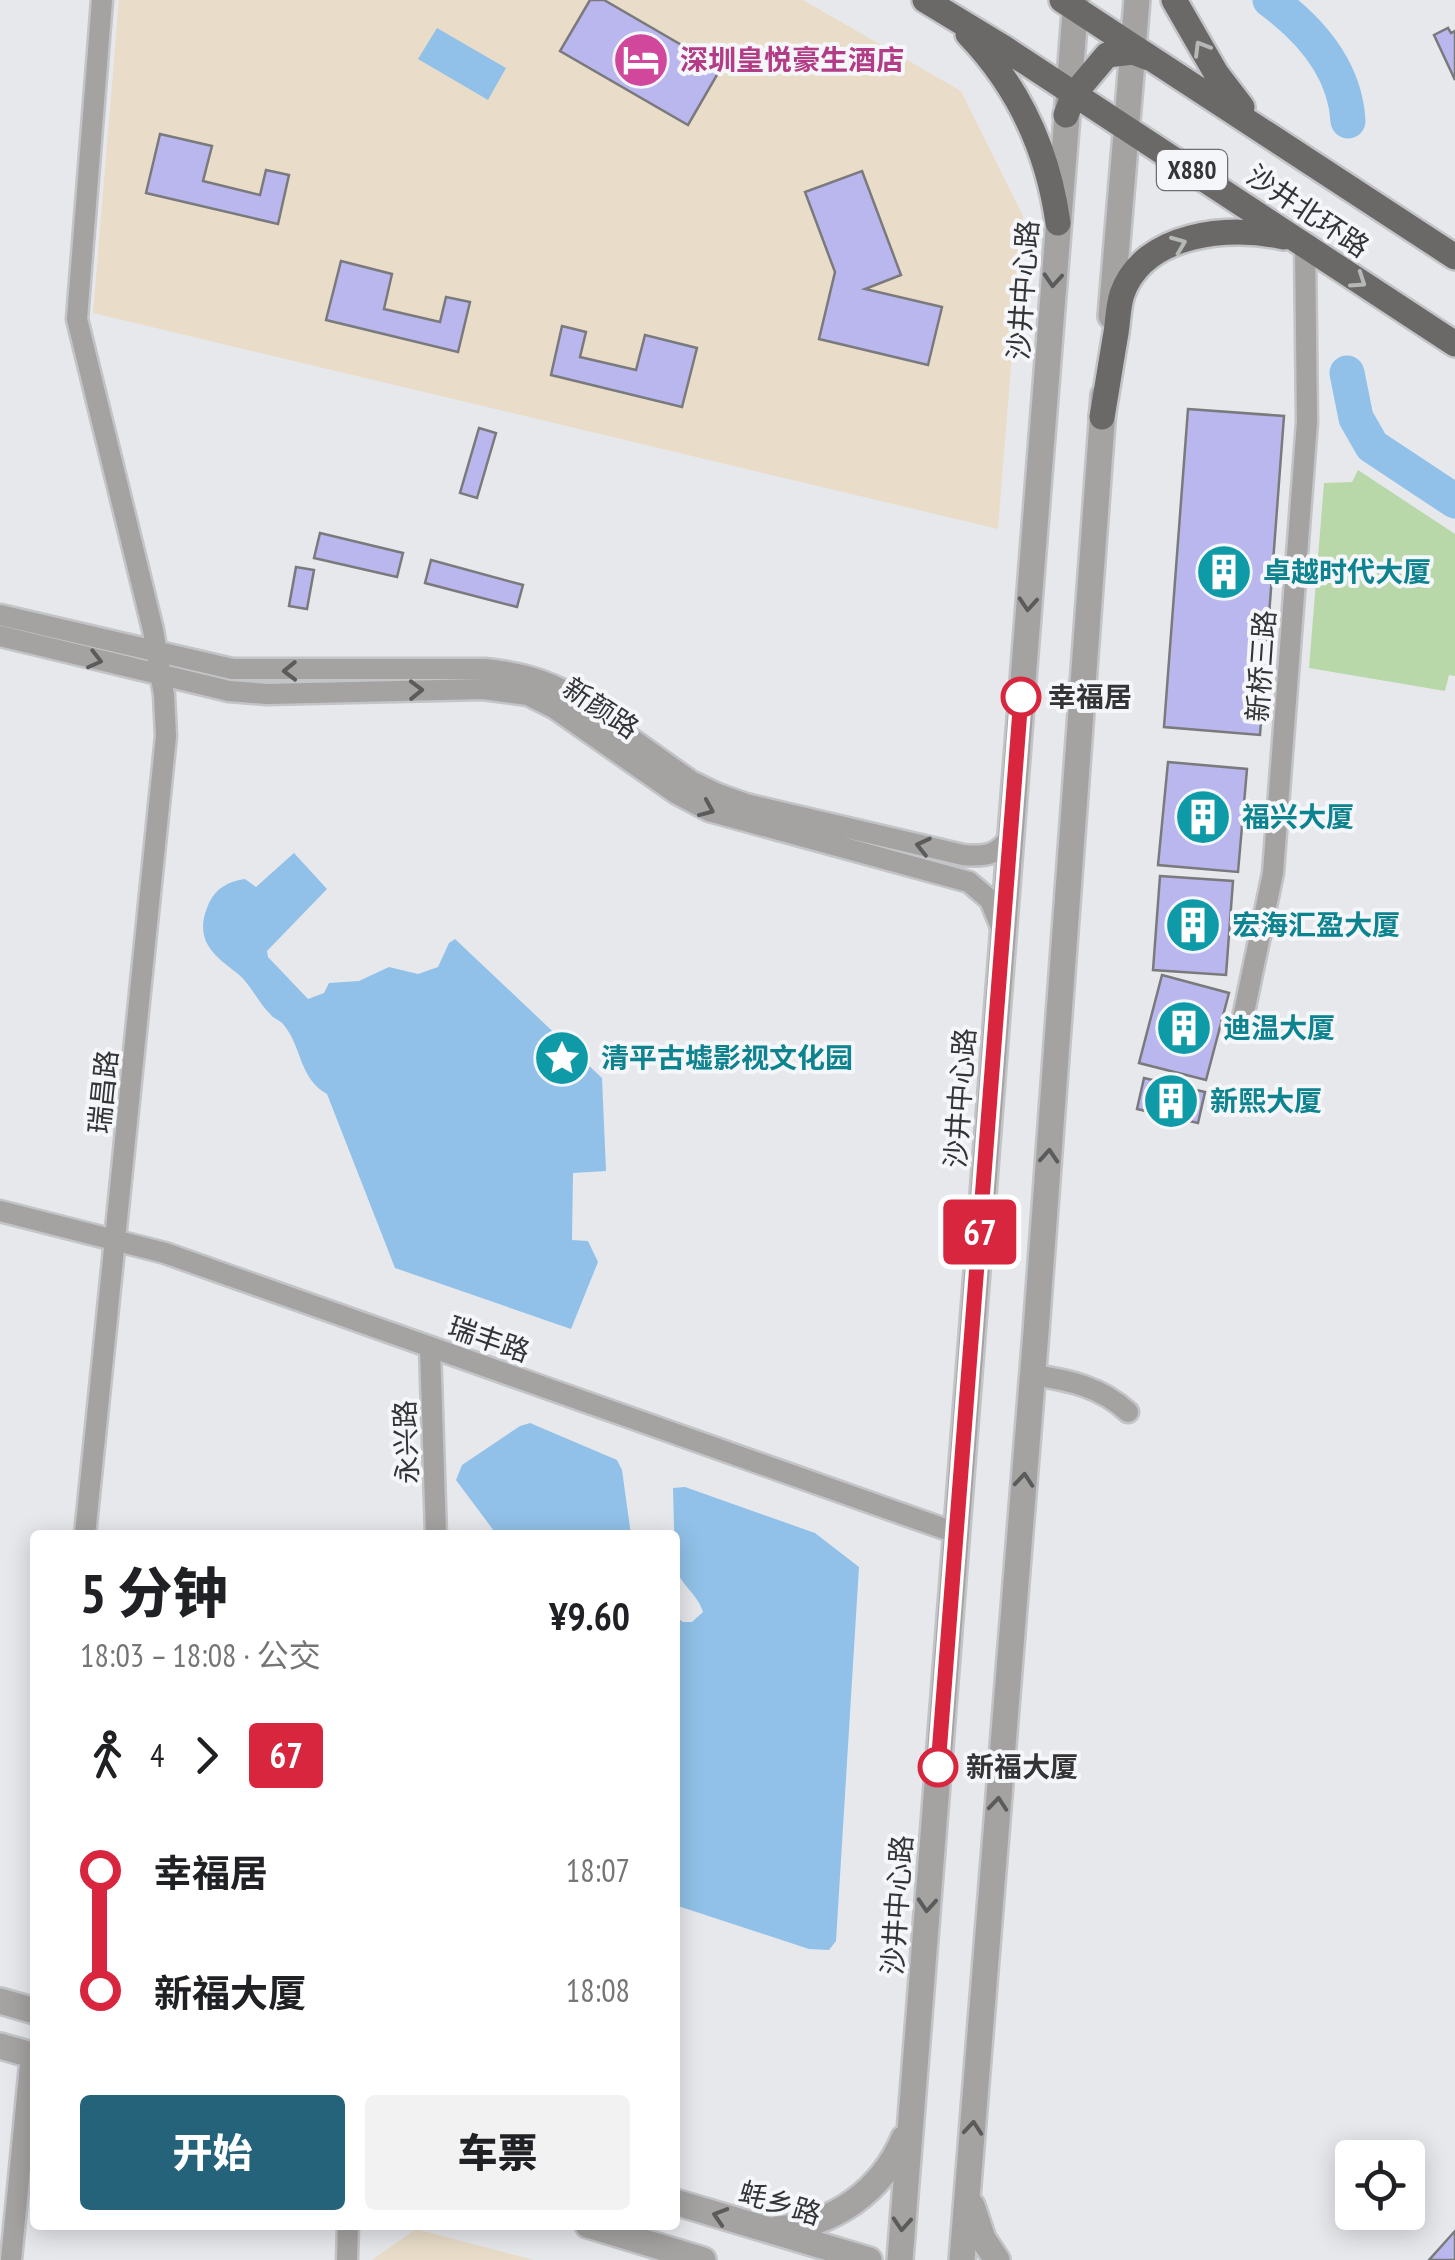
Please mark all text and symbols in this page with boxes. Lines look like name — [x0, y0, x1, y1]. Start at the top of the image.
hotel icon: 深圳皇悦豪生酒店 — [611, 30, 671, 90]
place label: 深圳皇悦豪生酒店 — [680, 41, 904, 78]
one-way arrow — [1194, 41, 1213, 59]
road number: X880 — [1157, 150, 1227, 190]
street label: 沙井北环路 — [1240, 156, 1377, 265]
street label: 沙井中心路 — [999, 219, 1046, 361]
one-way arrow — [1169, 235, 1186, 255]
one-way arrow — [1348, 269, 1367, 287]
one-way arrow — [1043, 273, 1065, 289]
building icon: 卓越时代大厦 — [1194, 542, 1254, 602]
place label: 卓越时代大厦 — [1263, 553, 1431, 590]
one-way arrow — [1018, 597, 1040, 613]
street label: 新桥三路 — [1238, 609, 1283, 723]
one-way arrow — [86, 648, 103, 669]
one-way arrow — [282, 661, 298, 682]
street label: 新颜路 — [556, 669, 646, 746]
marker: 幸福居 — [1002, 678, 1040, 716]
place label: 幸福居 — [1048, 678, 1132, 715]
one-way arrow — [408, 679, 424, 701]
building icon: 福兴大厦 — [1173, 787, 1233, 847]
one-way arrow — [697, 797, 715, 817]
place label: 福兴大厦 — [1242, 798, 1354, 835]
one-way arrow — [915, 837, 932, 858]
building icon: 宏海汇盈大厦 — [1163, 895, 1223, 955]
place label: 宏海汇盈大厦 — [1232, 906, 1400, 943]
building icon: 迪温大厦 — [1154, 998, 1214, 1058]
place label: 迪温大厦 — [1223, 1009, 1335, 1046]
street label: 沙井中心路 — [936, 1027, 983, 1169]
place icon: 清平古墟影视文化园 — [532, 1028, 592, 1088]
place label: 清平古墟影视文化园 — [601, 1039, 853, 1076]
street label: 瑞昌路 — [80, 1048, 125, 1136]
building icon: 新熙大厦 — [1141, 1071, 1201, 1131]
place label: 新熙大厦 — [1210, 1082, 1322, 1119]
one-way arrow — [1038, 1147, 1059, 1163]
line badge: 67 — [935, 1200, 1025, 1264]
text: 67 — [963, 1209, 997, 1255]
street label: 瑞丰路 — [443, 1307, 535, 1370]
street label: 永兴路 — [386, 1399, 425, 1485]
one-way arrow — [1013, 1472, 1035, 1488]
text: 5 分钟 — [80, 1557, 228, 1628]
text: ¥9.60 — [549, 1591, 630, 1640]
text: 18:03 – 18:08 · 公交 — [80, 1634, 321, 1676]
icon: walk — [80, 1728, 135, 1783]
icon: forward — [179, 1728, 234, 1783]
text: 67 — [269, 1732, 303, 1778]
text: 4 — [150, 1734, 164, 1776]
marker: 新福大厦 — [919, 1748, 957, 1786]
place label: 新福大厦 — [966, 1748, 1078, 1785]
one-way arrow — [987, 1796, 1009, 1812]
street label: 沙井中心路 — [873, 1834, 920, 1976]
text: 幸福居 — [154, 1848, 268, 1897]
text: 18:07 — [566, 1849, 630, 1891]
one-way arrow — [917, 1898, 939, 1914]
text: 新福大厦 — [154, 1968, 306, 2017]
text: 18:08 — [566, 1969, 630, 2011]
button: 开始 — [80, 2095, 345, 2210]
button: 车票 — [365, 2095, 630, 2210]
one-way arrow — [961, 2119, 983, 2135]
map controls — [1335, 2140, 1425, 2230]
button: locate — [1335, 2140, 1425, 2230]
street label: 蚝乡路 — [735, 2173, 826, 2232]
one-way arrow — [712, 2207, 729, 2228]
one-way arrow — [892, 2217, 914, 2233]

